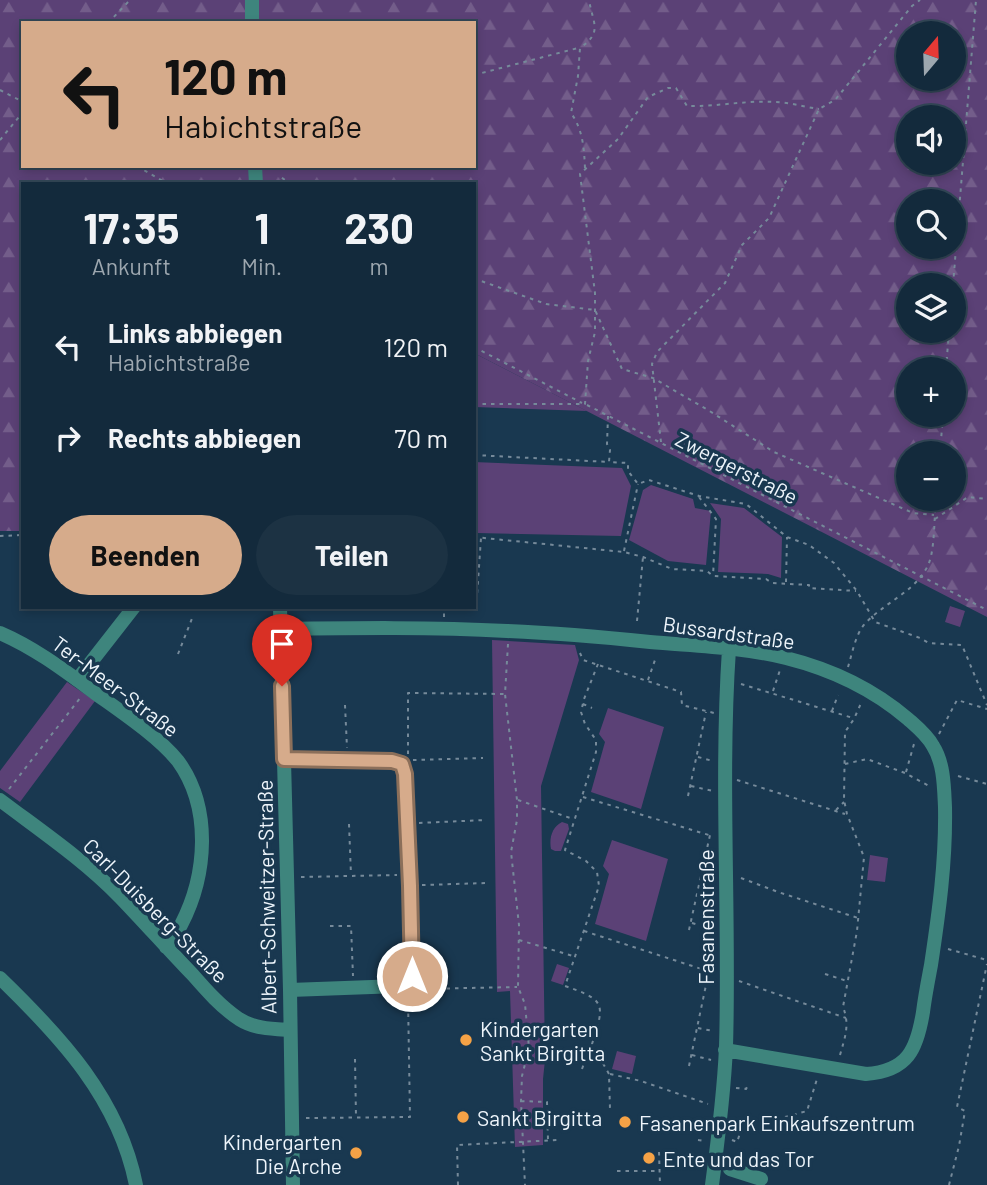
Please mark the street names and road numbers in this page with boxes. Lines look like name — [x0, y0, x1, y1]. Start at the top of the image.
street label: Zwergerstraße — [672, 425, 802, 509]
street label: Bussardstraße — [662, 610, 796, 654]
street label: Ter-Meer-Straße — [48, 630, 184, 742]
street label: Albert-Schweitzer-Straße — [251, 780, 281, 1014]
street label: Carl-Duisberg-Straße — [79, 833, 233, 987]
street label: Fasanenstraße — [693, 849, 718, 985]

